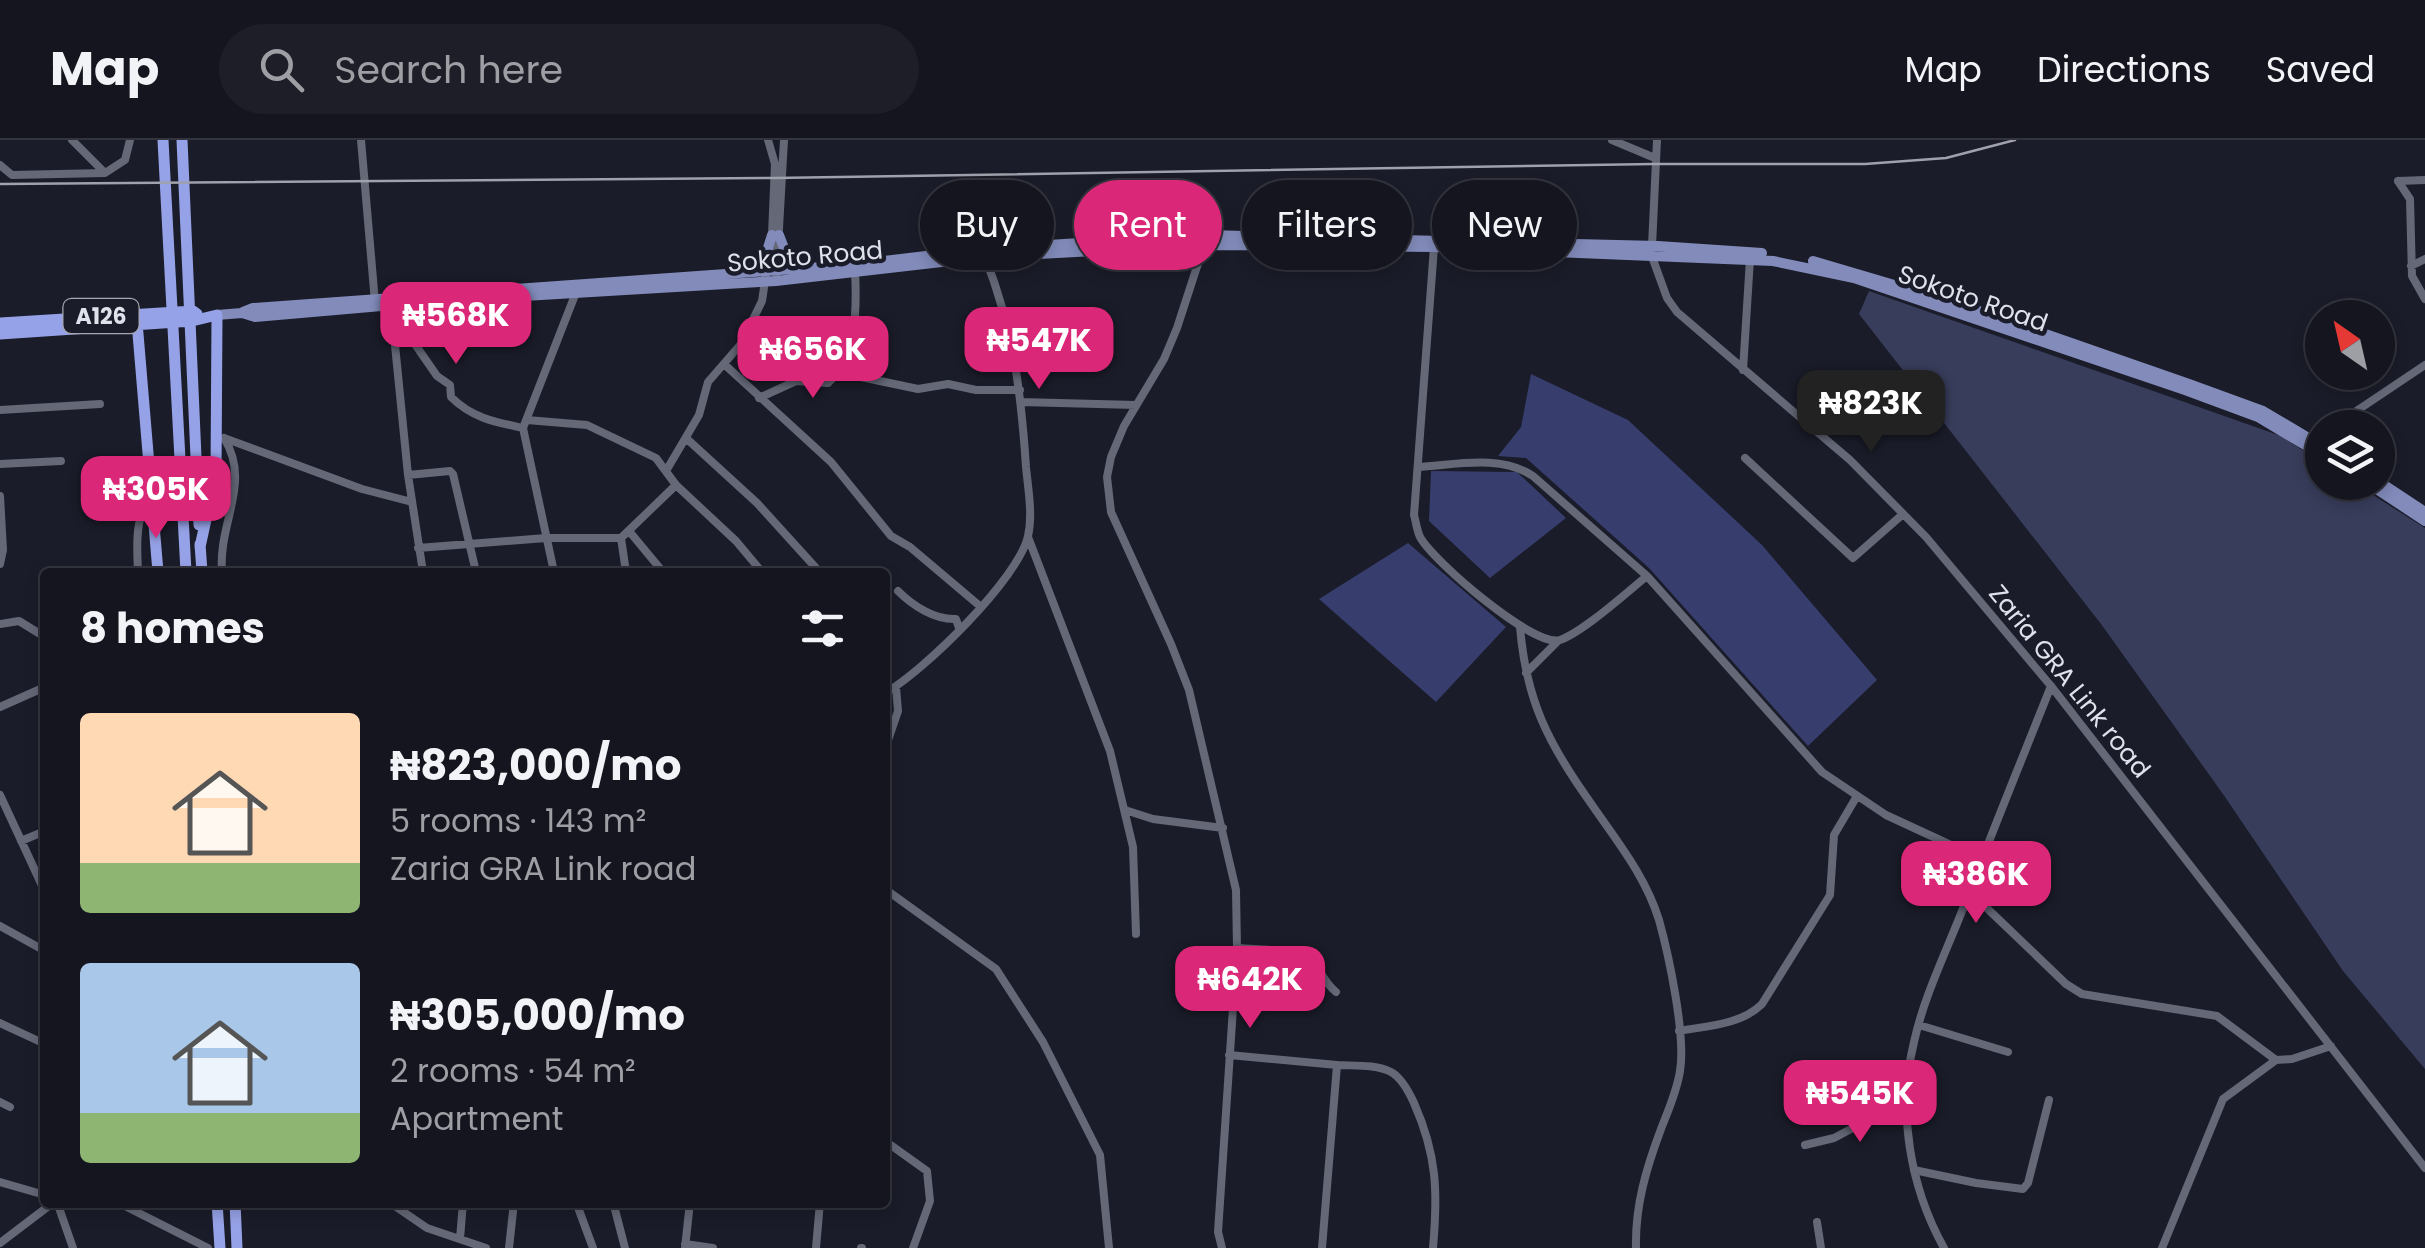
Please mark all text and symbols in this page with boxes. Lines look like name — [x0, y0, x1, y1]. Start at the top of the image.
search box — [219, 24, 919, 114]
text: Map — [50, 35, 159, 102]
icon: search — [254, 42, 309, 97]
text: Search here — [334, 43, 563, 96]
text: Map — [1905, 45, 1982, 94]
text: Directions — [2037, 45, 2211, 94]
text: Saved — [2266, 45, 2375, 94]
chip: Buy — [920, 180, 1054, 270]
chip: Rent — [1074, 180, 1222, 270]
chip: Filters — [1242, 180, 1412, 270]
chip: New — [1432, 180, 1577, 270]
street label: Sokoto Road — [726, 232, 884, 281]
street label: Sokoto Road — [1893, 256, 2052, 340]
pin: ₦568K — [386, 282, 526, 367]
text: ₦568K — [402, 292, 510, 337]
road number: A126 — [64, 299, 138, 333]
north arrow — [2305, 300, 2395, 390]
map controls — [2305, 300, 2395, 500]
pin: ₦547K — [969, 307, 1109, 392]
pin: ₦656K — [743, 316, 883, 401]
text: ₦547K — [987, 317, 1092, 362]
text: ₦656K — [760, 326, 866, 371]
pin: ₦823K — [1801, 370, 1941, 455]
text: ₦823K — [1819, 380, 1923, 425]
button: layers — [2305, 410, 2395, 500]
pin: ₦305K — [86, 456, 226, 541]
text: ₦305K — [103, 466, 209, 511]
street label: Zaria GRA Link road — [1981, 577, 2159, 785]
text: 8 homes — [80, 599, 265, 658]
icon: filters — [795, 601, 850, 656]
text: ₦823,000/mo — [390, 736, 681, 795]
icon: home — [160, 753, 280, 873]
text: 5 rooms · 143 m² — [390, 798, 646, 843]
pin: ₦386K — [1906, 841, 2046, 926]
text: Zaria GRA Link road — [390, 846, 696, 891]
text: ₦386K — [1923, 851, 2029, 896]
pin: ₦642K — [1180, 946, 1320, 1031]
text: ₦642K — [1197, 956, 1303, 1001]
text: ₦305,000/mo — [390, 986, 685, 1045]
icon: home — [160, 1003, 280, 1123]
text: 2 rooms · 54 m² — [390, 1048, 636, 1093]
pin: ₦545K — [1790, 1060, 1930, 1145]
text: ₦545K — [1806, 1070, 1914, 1115]
text: Apartment — [390, 1096, 563, 1141]

